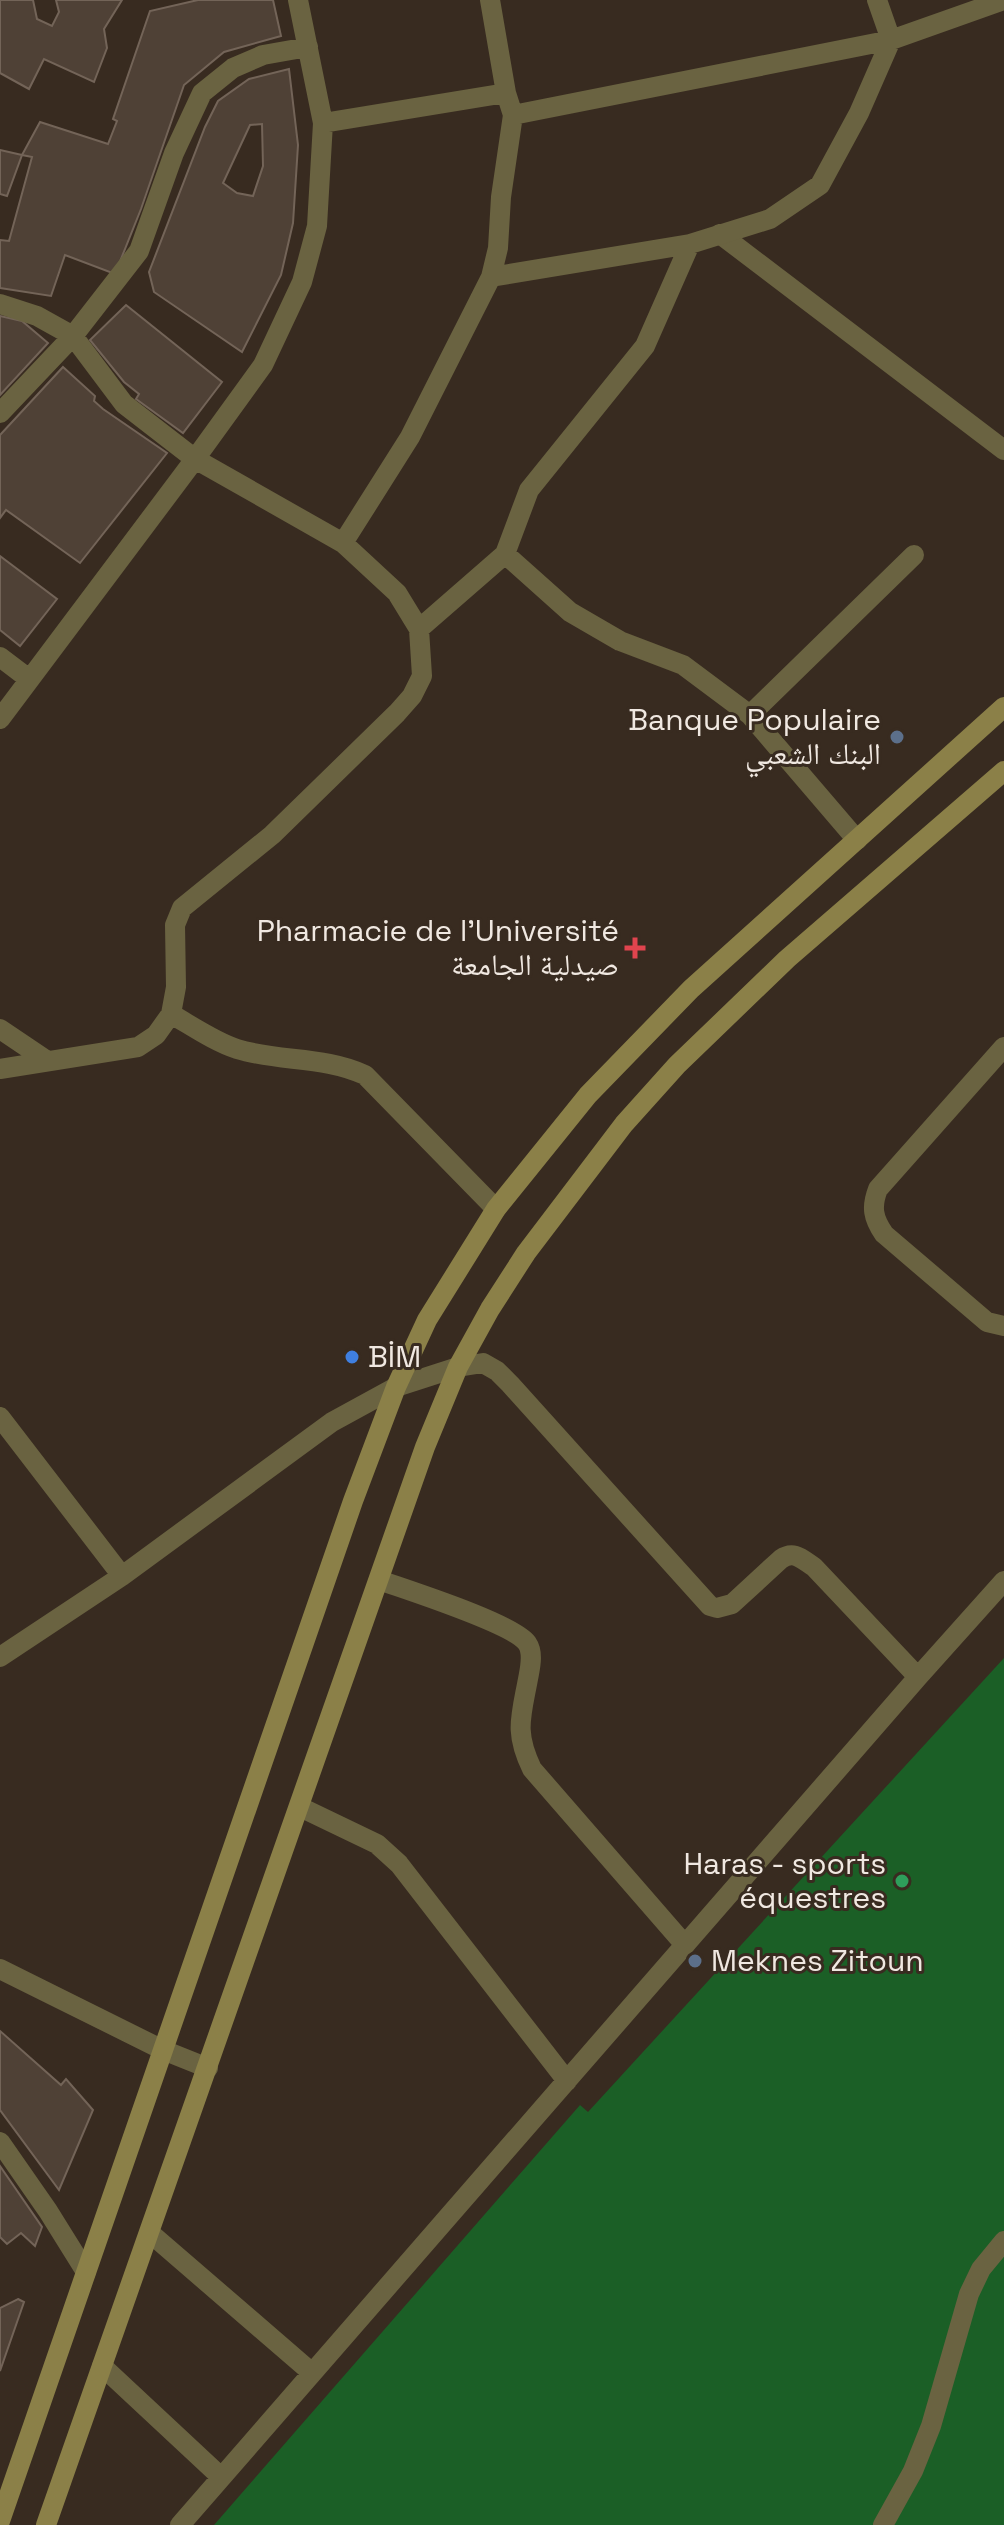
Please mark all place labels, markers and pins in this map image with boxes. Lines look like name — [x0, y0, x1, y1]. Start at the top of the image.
place label: Banque Populaire البنك الشعبي — [628, 700, 881, 778]
marker: Banque Populaire البنك الشعبي — [888, 728, 906, 746]
place label: Pharmacie de l'Université صيدلية الجامعة — [257, 911, 619, 984]
marker: Pharmacie de l'Université صيدلية الجامعة — [626, 939, 644, 957]
place label: BİM — [368, 1337, 421, 1376]
marker: BİM — [343, 1348, 361, 1366]
place label: Haras - sports équestres — [683, 1844, 886, 1917]
marker: Haras - sports équestres — [893, 1872, 911, 1890]
place label: Meknes Zitoun — [711, 1941, 924, 1980]
marker: Meknes Zitoun — [686, 1952, 704, 1970]

